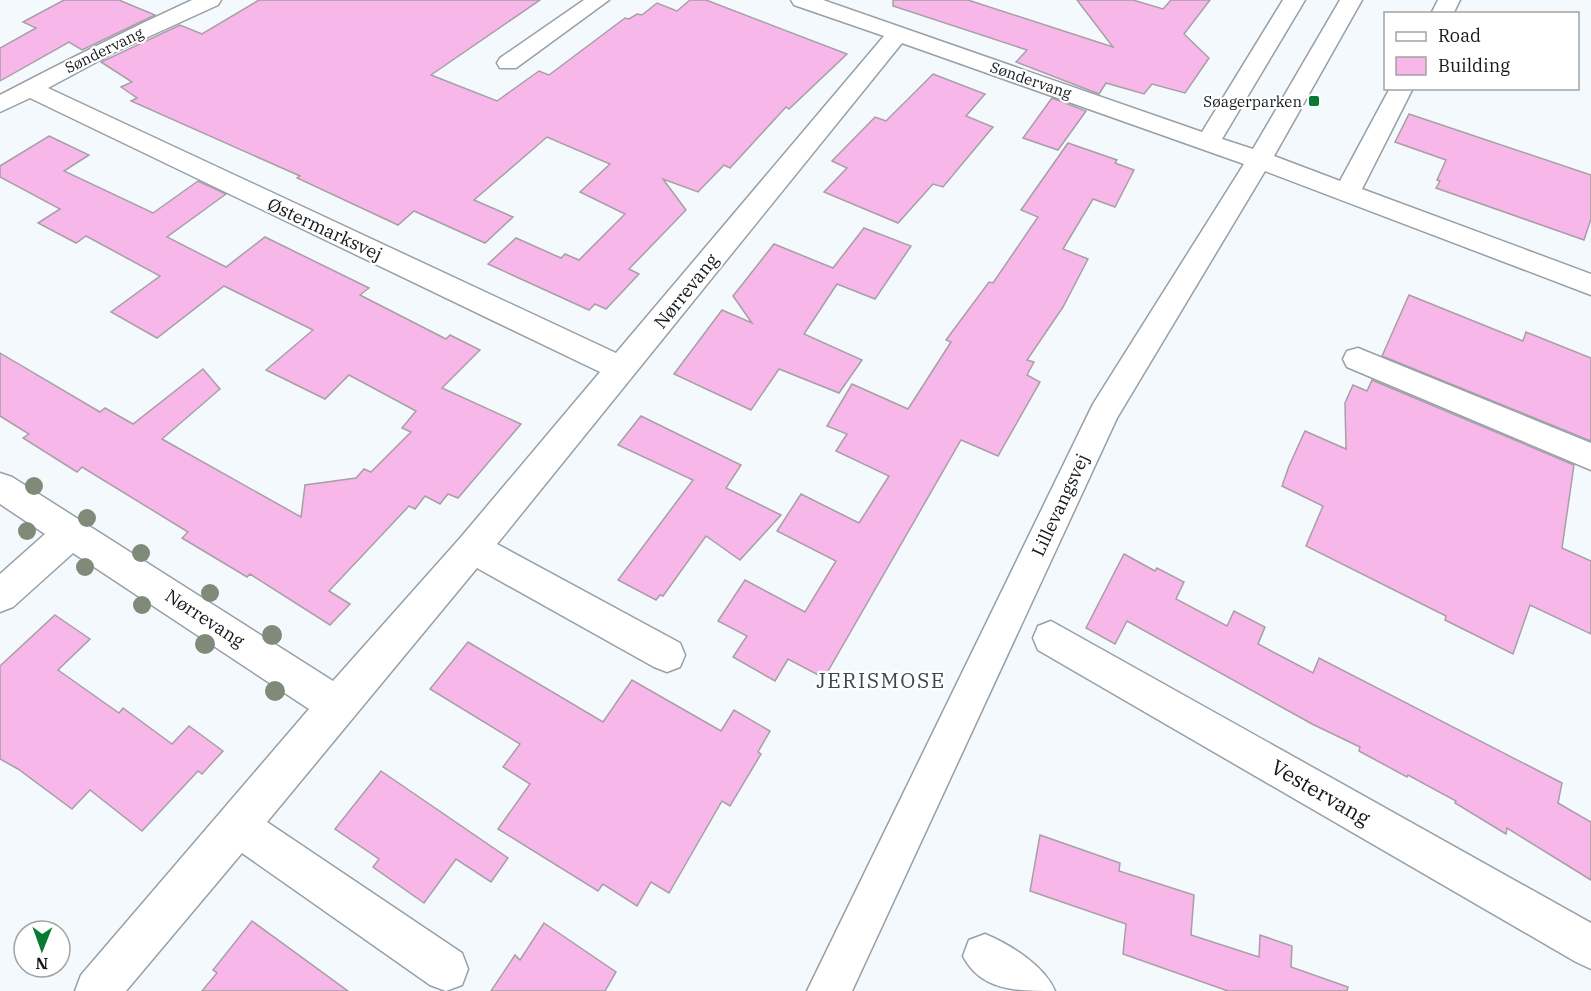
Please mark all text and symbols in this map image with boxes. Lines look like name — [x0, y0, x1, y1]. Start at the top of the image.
legend — [1384, 12, 1579, 90]
street label: Søndervang — [62, 23, 146, 77]
text: Road — [1438, 24, 1481, 47]
text: Building — [1438, 54, 1510, 77]
street label: Søndervang — [988, 57, 1074, 103]
place label: Søagerparken — [1203, 92, 1302, 111]
marker: Søagerparken — [1307, 94, 1321, 108]
street label: Østermarksvej — [264, 192, 386, 266]
street label: Nørrevang — [649, 249, 723, 333]
street label: Lillevangsvej — [1026, 450, 1094, 560]
street label: Nørrevang — [161, 584, 249, 652]
district label: JERISMOSE — [816, 666, 946, 694]
street label: Vestervang — [1266, 752, 1376, 832]
north arrow — [12, 919, 72, 979]
text: N — [35, 954, 48, 974]

